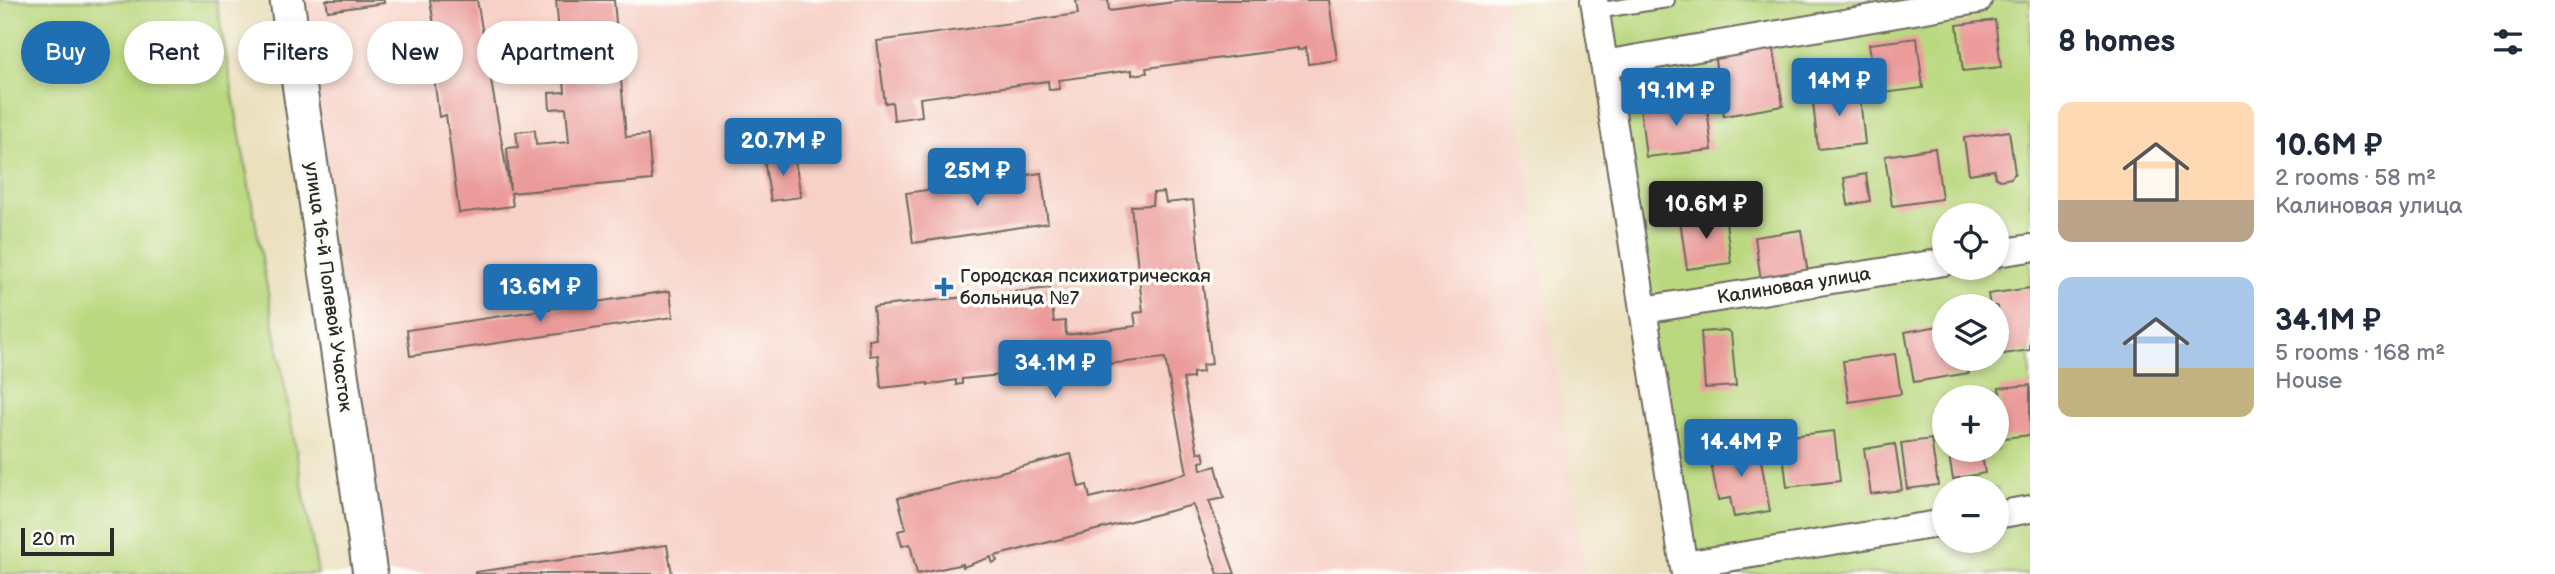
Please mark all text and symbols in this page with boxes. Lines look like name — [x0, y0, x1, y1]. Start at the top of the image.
chip: Buy — [21, 21, 110, 84]
chip: Rent — [124, 21, 224, 84]
chip: Filters — [238, 21, 353, 84]
chip: New — [367, 21, 463, 84]
chip: Apartment — [477, 21, 638, 84]
icon: filters — [2489, 23, 2527, 61]
text: 8 homes — [2058, 24, 2175, 60]
pin: 14M ₽ — [1790, 58, 1888, 118]
text: 14M ₽ — [1808, 67, 1870, 95]
pin: 19.1M ₽ — [1611, 68, 1741, 128]
text: 19.1M ₽ — [1637, 77, 1715, 105]
pin: 20.7M ₽ — [718, 118, 848, 178]
text: 20.7M ₽ — [741, 127, 825, 155]
text: 10.6M ₽ — [2275, 128, 2383, 164]
icon: home — [2114, 130, 2198, 214]
pin: 25M ₽ — [928, 148, 1026, 208]
text: 25M ₽ — [944, 157, 1010, 185]
street label: улица 16-й Полевой Участок — [299, 161, 357, 413]
text: 2 rooms · 58 m² — [2275, 164, 2436, 192]
pin: 10.6M ₽ — [1641, 182, 1771, 241]
text: 10.6M ₽ — [1665, 190, 1747, 218]
text: Калиновая улица — [2275, 192, 2463, 220]
map controls — [1932, 203, 2009, 553]
button: locate — [1932, 203, 2009, 280]
street label: Калиновая улица — [1716, 263, 1872, 309]
pin: 13.6M ₽ — [475, 264, 605, 324]
place label: Городская психиатрическая больница №7 — [960, 265, 1211, 310]
text: 13.6M ₽ — [499, 273, 581, 301]
marker: Городская психиатрическая больница №7 — [934, 277, 954, 297]
button: layers — [1932, 294, 2009, 371]
text: 34.1M ₽ — [2275, 303, 2381, 339]
icon: home — [2114, 305, 2198, 389]
text: 5 rooms · 168 m² — [2275, 339, 2445, 367]
pin: 34.1M ₽ — [990, 340, 1120, 400]
text: 34.1M ₽ — [1014, 349, 1096, 377]
text: House — [2275, 367, 2342, 395]
button: + — [1932, 385, 2009, 462]
pin: 14.4M ₽ — [1676, 420, 1806, 479]
text: 14.4M ₽ — [1700, 428, 1782, 456]
button: − — [1932, 476, 2009, 553]
scale bar — [21, 525, 114, 557]
text: 20 m — [32, 528, 75, 551]

